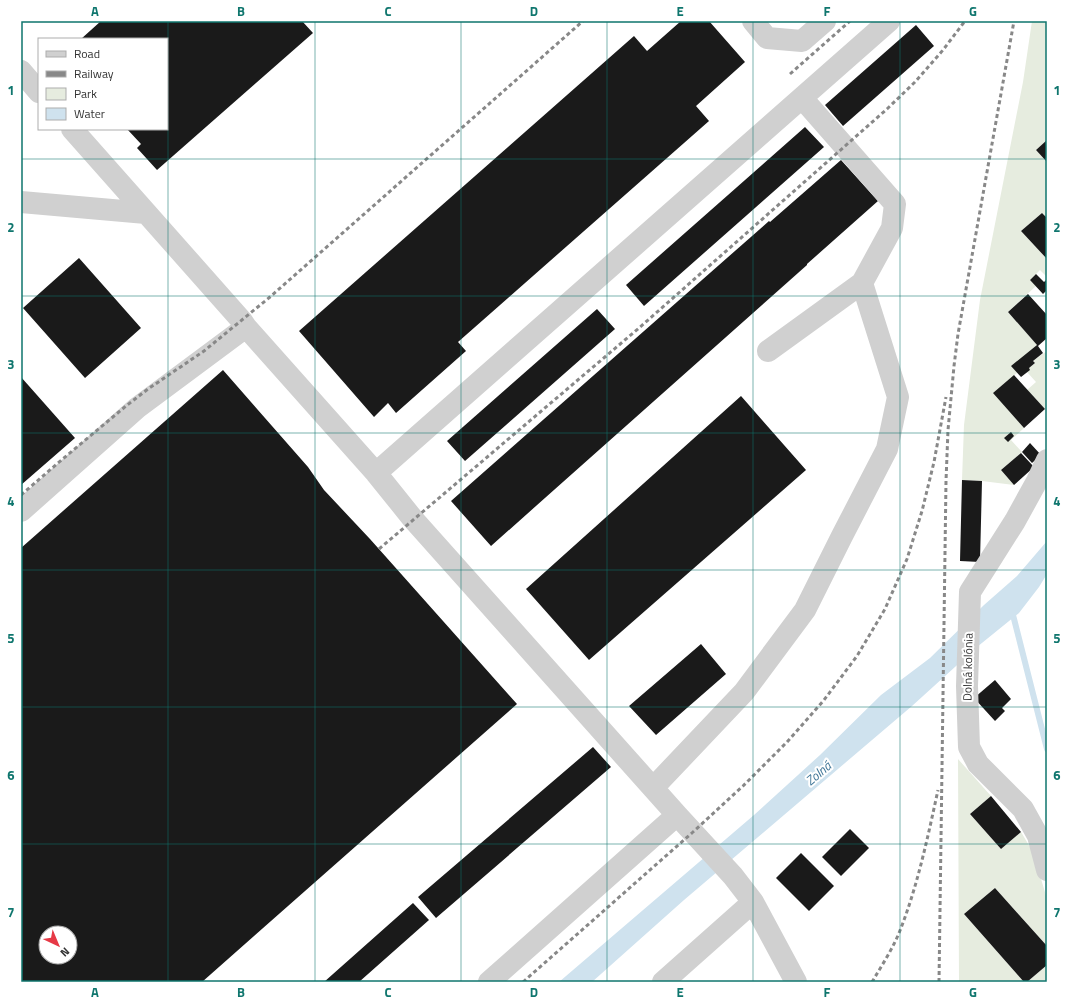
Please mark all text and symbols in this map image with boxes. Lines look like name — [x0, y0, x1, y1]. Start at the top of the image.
text: A — [91, 1, 99, 21]
text: B — [237, 1, 245, 21]
text: C — [384, 1, 392, 21]
text: D — [530, 1, 538, 21]
text: E — [676, 1, 684, 21]
text: F — [824, 1, 831, 21]
text: G — [969, 1, 977, 21]
legend — [38, 38, 168, 130]
text: Road — [74, 44, 100, 63]
text: Railway — [74, 64, 114, 83]
text: 1 — [7, 80, 15, 100]
text: 1 — [1053, 80, 1061, 100]
text: Park — [74, 84, 97, 103]
text: Water — [74, 104, 105, 123]
text: 2 — [7, 217, 15, 237]
text: 2 — [1053, 217, 1061, 237]
text: 3 — [7, 354, 15, 374]
text: 3 — [1053, 354, 1061, 374]
text: 4 — [7, 491, 15, 511]
text: 4 — [1053, 491, 1061, 511]
text: 5 — [7, 628, 15, 648]
text: 5 — [1053, 628, 1061, 648]
street label: Dolná kolónia — [957, 633, 978, 701]
water label: Zolná — [801, 755, 836, 790]
text: 6 — [7, 765, 15, 785]
text: 6 — [1053, 765, 1061, 785]
text: 7 — [7, 902, 15, 922]
text: 7 — [1053, 902, 1061, 922]
north arrow — [38, 925, 78, 965]
text: N — [57, 944, 73, 961]
text: A — [91, 982, 99, 1002]
text: B — [237, 982, 245, 1002]
text: C — [384, 982, 392, 1002]
text: D — [530, 982, 538, 1002]
text: E — [676, 982, 684, 1002]
text: F — [824, 982, 831, 1002]
text: G — [969, 982, 977, 1002]

